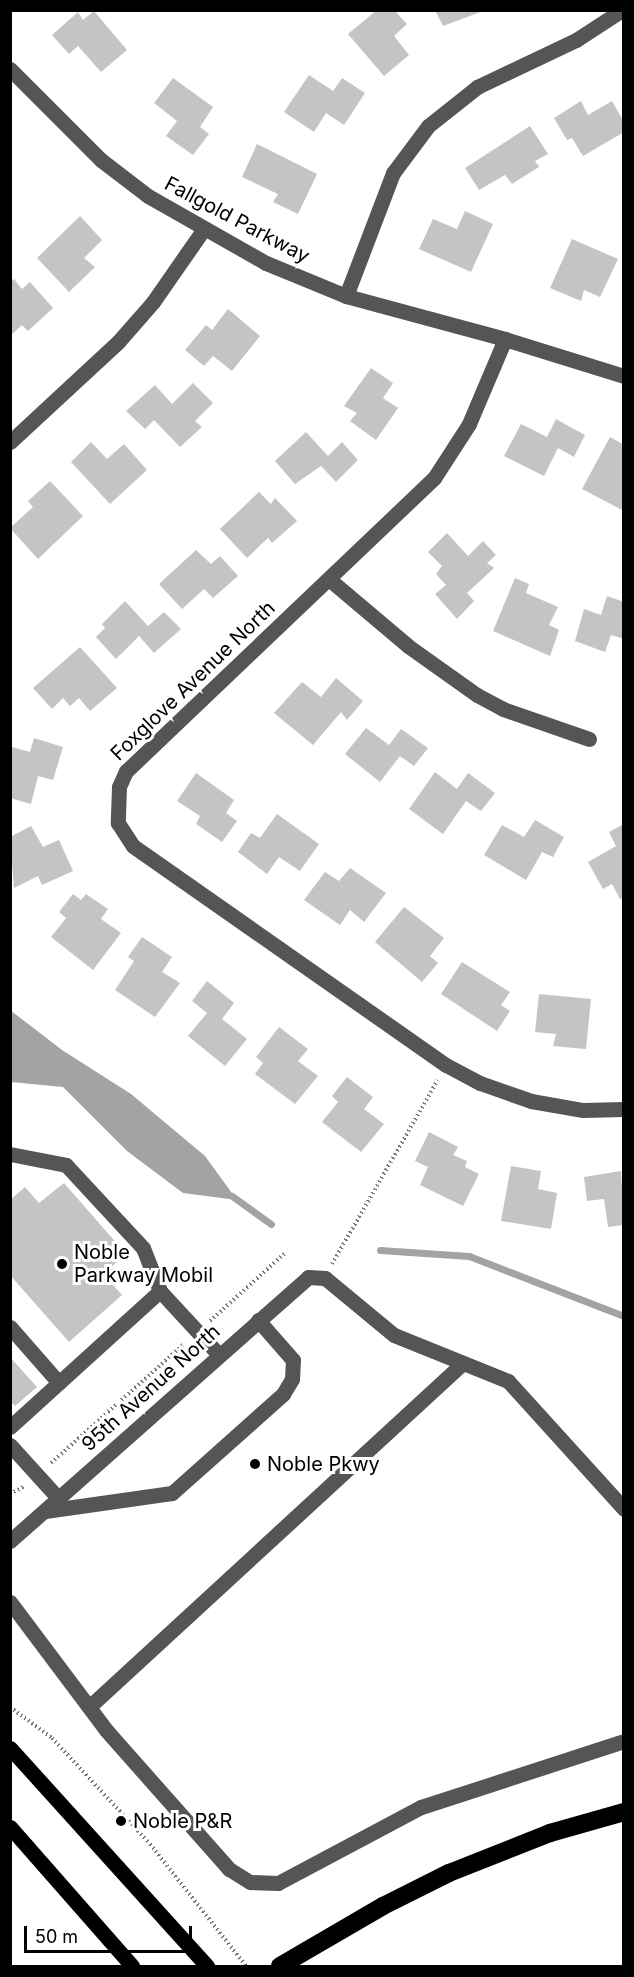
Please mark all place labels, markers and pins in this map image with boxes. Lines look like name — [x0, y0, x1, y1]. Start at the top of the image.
place label: Noble Parkway Mobil — [74, 1240, 213, 1287]
marker: Noble Parkway Mobil — [55, 1257, 69, 1271]
place label: Noble Pkwy — [267, 1452, 380, 1476]
marker: Noble Pkwy — [248, 1457, 262, 1471]
place label: Noble P&R — [133, 1809, 232, 1833]
marker: Noble P&R — [114, 1814, 128, 1828]

